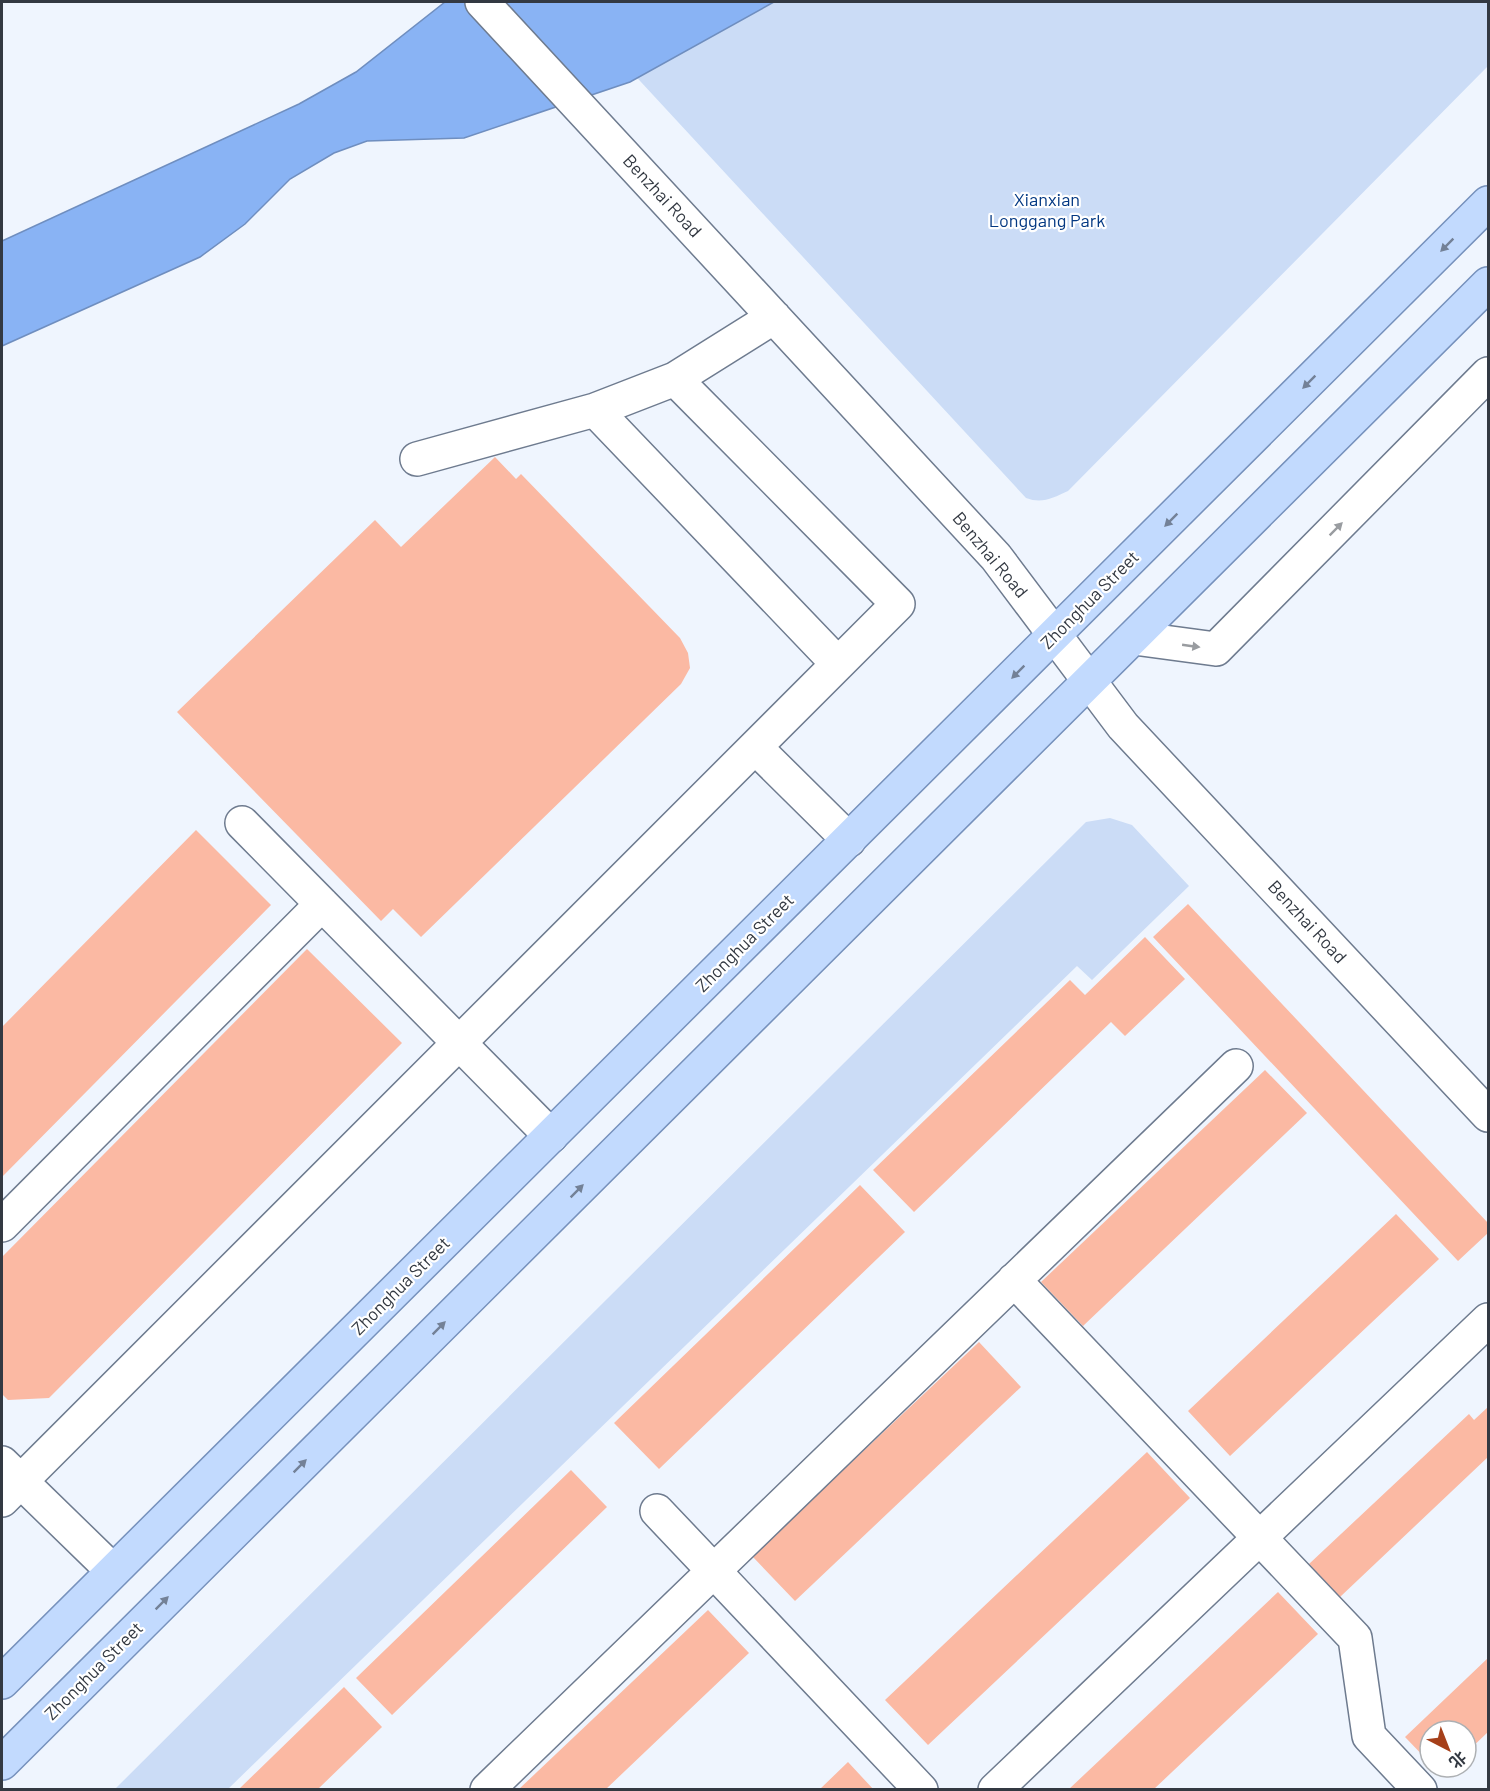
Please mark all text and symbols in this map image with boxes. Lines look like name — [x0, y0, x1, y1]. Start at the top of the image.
street label: Benzhai Road — [619, 149, 707, 241]
park label: Xianxian Longgang Park — [989, 188, 1105, 231]
one-way arrow — [1441, 237, 1455, 251]
one-way arrow — [1303, 375, 1317, 389]
street label: Benzhai Road — [948, 507, 1033, 602]
one-way arrow — [1164, 512, 1178, 526]
one-way arrow — [1328, 522, 1342, 536]
street label: Zhonghua Street — [1036, 546, 1143, 653]
one-way arrow — [1182, 641, 1201, 651]
one-way arrow — [1011, 665, 1025, 679]
street label: Benzhai Road — [1264, 875, 1352, 967]
street label: Zhonghua Street — [691, 889, 798, 996]
one-way arrow — [570, 1183, 584, 1198]
street label: Zhonghua Street — [347, 1232, 454, 1339]
one-way arrow — [431, 1322, 445, 1336]
one-way arrow — [293, 1459, 307, 1473]
one-way arrow — [155, 1597, 169, 1611]
street label: Zhonghua Street — [40, 1617, 147, 1724]
north arrow — [1418, 1719, 1478, 1779]
text: 北 — [1446, 1748, 1471, 1773]

